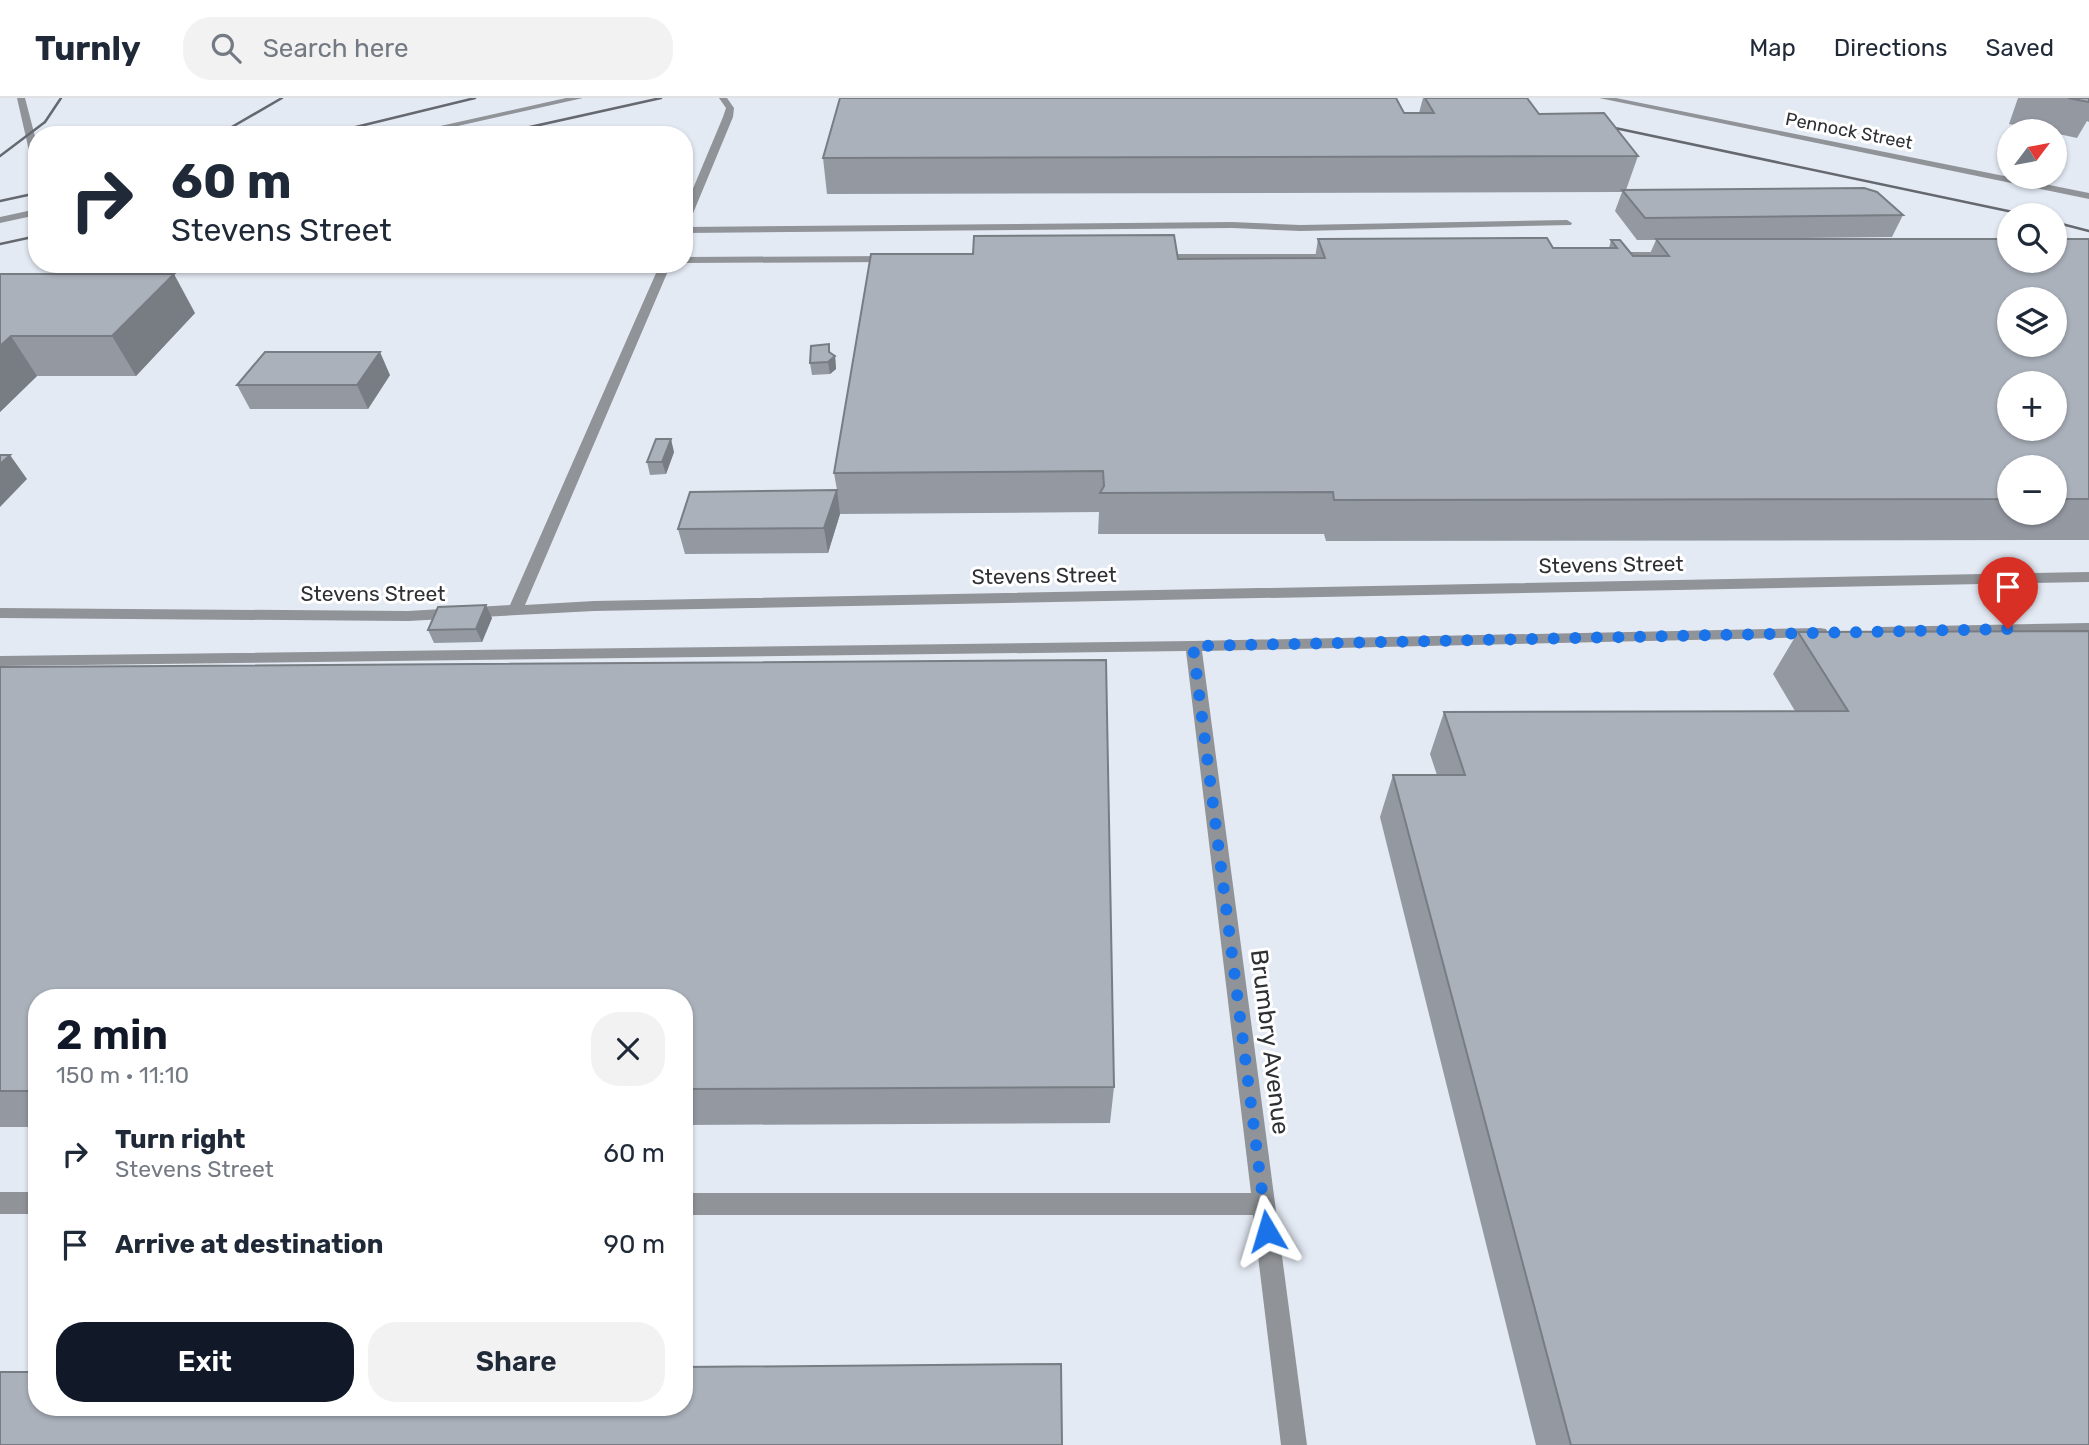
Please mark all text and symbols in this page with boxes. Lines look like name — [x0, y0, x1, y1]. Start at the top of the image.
search box — [183, 17, 673, 80]
text: Turnly — [35, 29, 141, 68]
icon: search — [207, 29, 245, 67]
text: Search here — [263, 33, 409, 64]
text: Map — [1749, 34, 1796, 62]
text: Directions — [1834, 34, 1947, 62]
text: Saved — [1985, 34, 2054, 62]
street label: Pennock Street — [1784, 108, 1914, 154]
north arrow — [1997, 119, 2067, 189]
map controls — [1997, 119, 2067, 525]
text: 60 m — [171, 152, 292, 210]
icon: right — [56, 154, 147, 245]
button: search — [1997, 203, 2067, 273]
text: Stevens Street — [171, 211, 392, 249]
button: layers — [1997, 287, 2067, 357]
button: + — [1997, 371, 2067, 441]
button: − — [1997, 455, 2067, 525]
street label: Stevens Street — [1538, 551, 1684, 578]
pin — [1978, 557, 2038, 629]
street label: Stevens Street — [971, 562, 1117, 589]
icon: arrive — [1989, 568, 2027, 606]
street label: Stevens Street — [301, 581, 445, 606]
street label: Brumbry Avenue — [1245, 948, 1295, 1136]
text: 2 min — [56, 1010, 168, 1060]
button: close — [591, 1012, 665, 1086]
text: 150 m · 11:10 — [56, 1061, 189, 1089]
text: Turn right — [115, 1124, 245, 1155]
icon: right — [56, 1135, 94, 1173]
text: 60 m — [603, 1138, 665, 1169]
text: Stevens Street — [115, 1155, 274, 1183]
position arrow — [1230, 1194, 1304, 1268]
icon: arrive — [56, 1226, 94, 1264]
text: Arrive at destination — [115, 1229, 383, 1260]
text: 90 m — [604, 1229, 665, 1260]
button: Exit — [56, 1322, 354, 1402]
button: Share — [368, 1322, 665, 1402]

